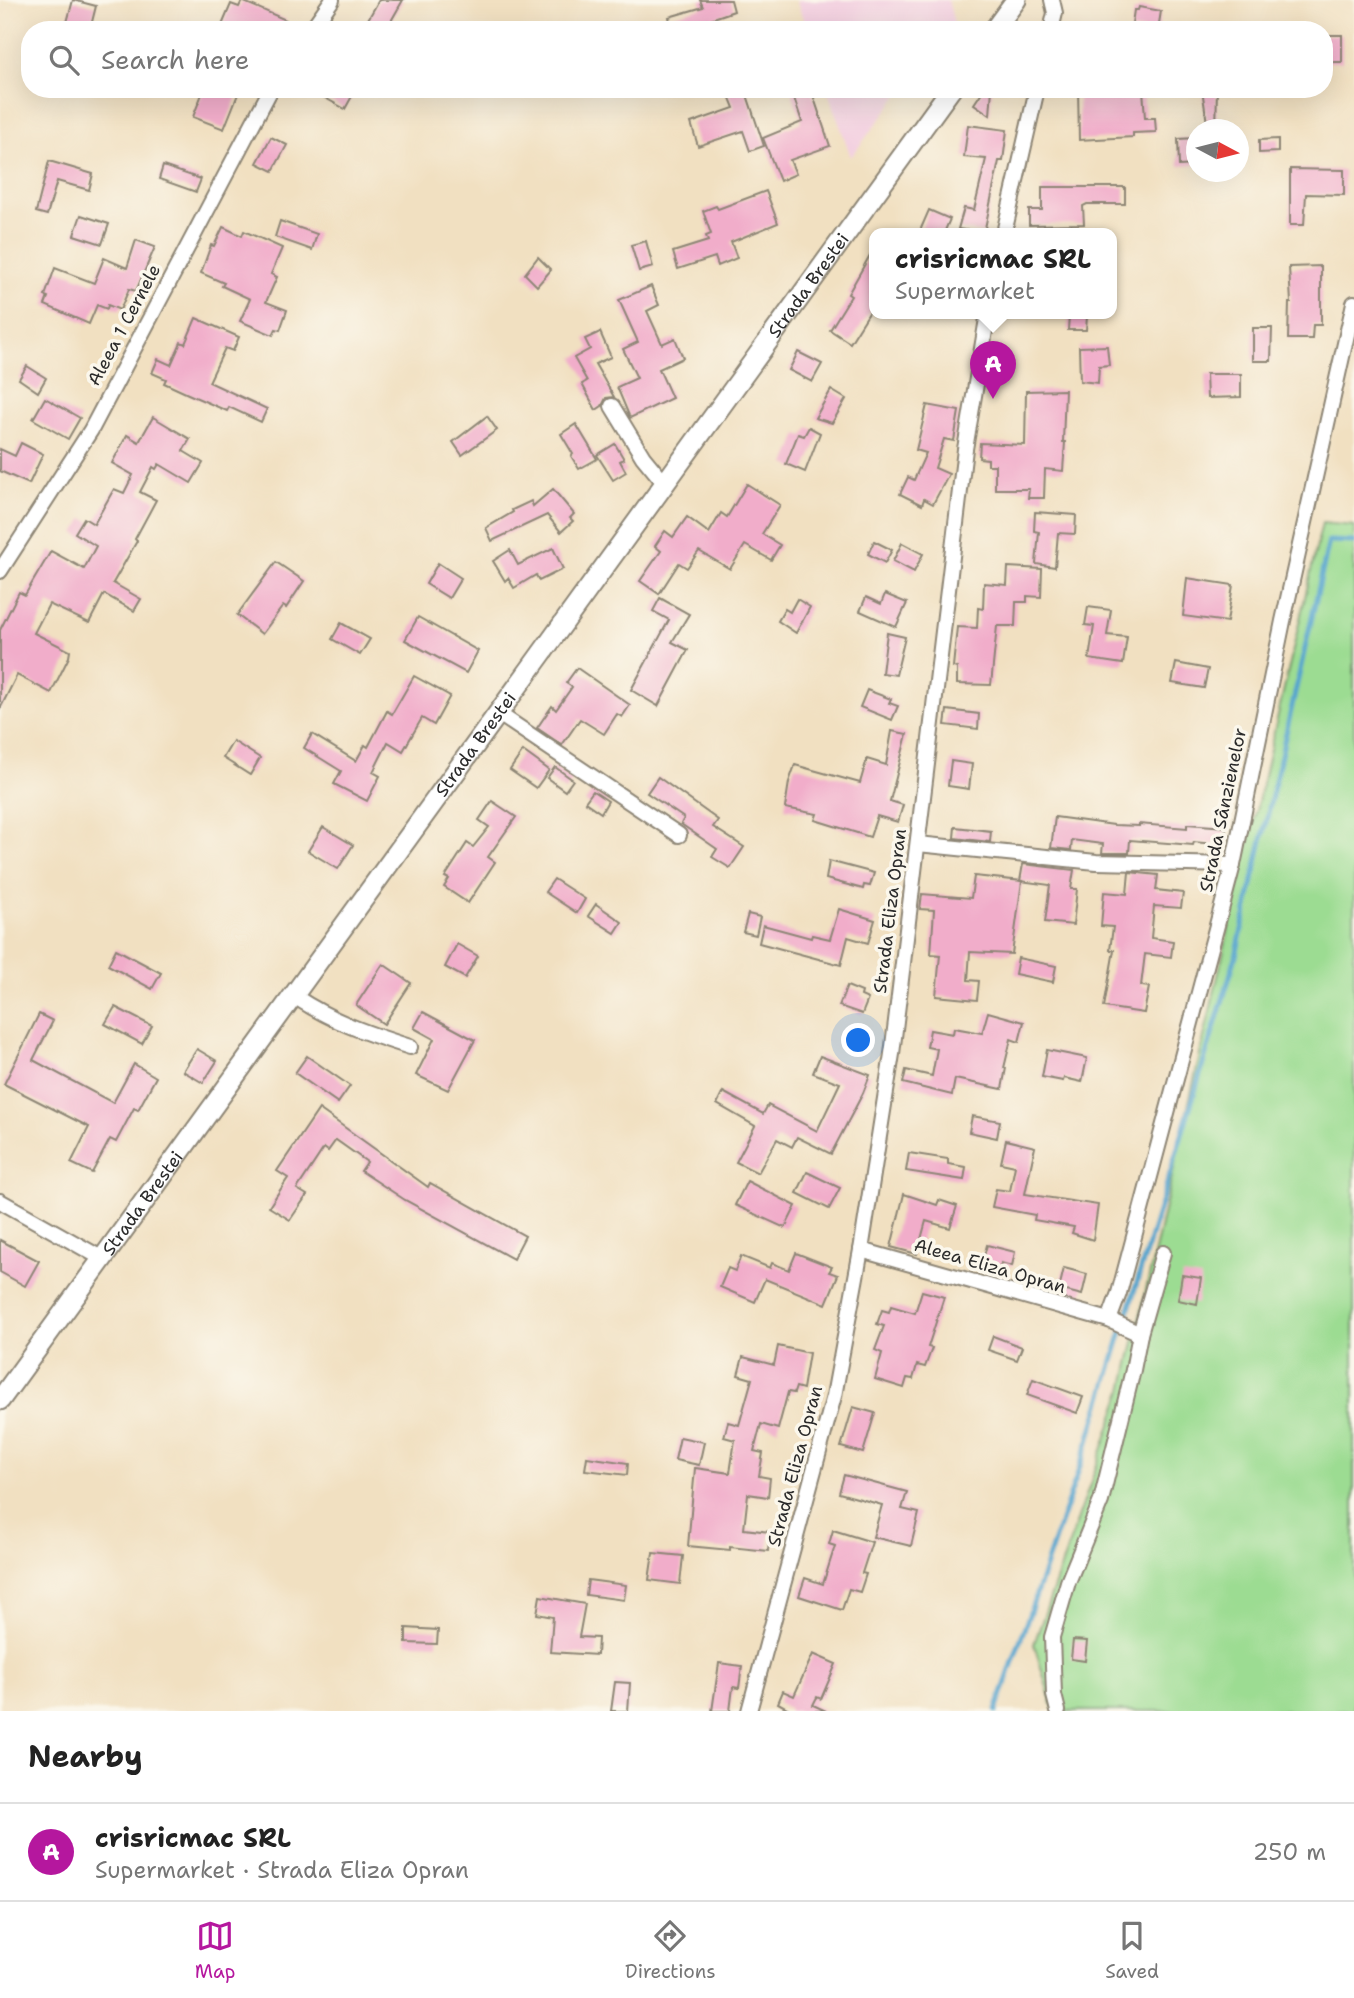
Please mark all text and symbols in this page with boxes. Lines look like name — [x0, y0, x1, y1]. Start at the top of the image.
search box — [21, 21, 1333, 98]
icon: search — [45, 41, 83, 79]
text: Search here — [101, 42, 250, 77]
north arrow — [1186, 119, 1249, 182]
street label: Strada Brestei — [763, 228, 855, 342]
popup — [869, 228, 1117, 319]
text: crisricmac SRL — [895, 241, 1091, 276]
street label: Aleea 1 Cernele — [82, 260, 166, 390]
text: Supermarket — [895, 276, 1035, 306]
pin: A — [970, 341, 1016, 399]
street label: Strada Brestei — [430, 687, 522, 801]
street label: Strada Sânzienelor — [1194, 726, 1252, 894]
street label: Strada Eliza Opran — [868, 827, 912, 995]
your location — [841, 1023, 875, 1057]
street label: Strada Brestei — [97, 1146, 189, 1260]
street label: Aleea Eliza Opran — [911, 1233, 1069, 1299]
street label: Strada Eliza Opran — [762, 1383, 828, 1549]
text: Nearby — [28, 1736, 143, 1777]
text: crisricmac SRL — [95, 1820, 291, 1855]
text: A — [42, 1837, 60, 1867]
text: 250 m — [1253, 1837, 1326, 1867]
text: Supermarket · Strada Eliza Opran — [95, 1855, 469, 1885]
tab: Map — [195, 1917, 235, 1984]
tab: Directions — [625, 1917, 716, 1984]
tab: Saved — [1105, 1917, 1159, 1984]

